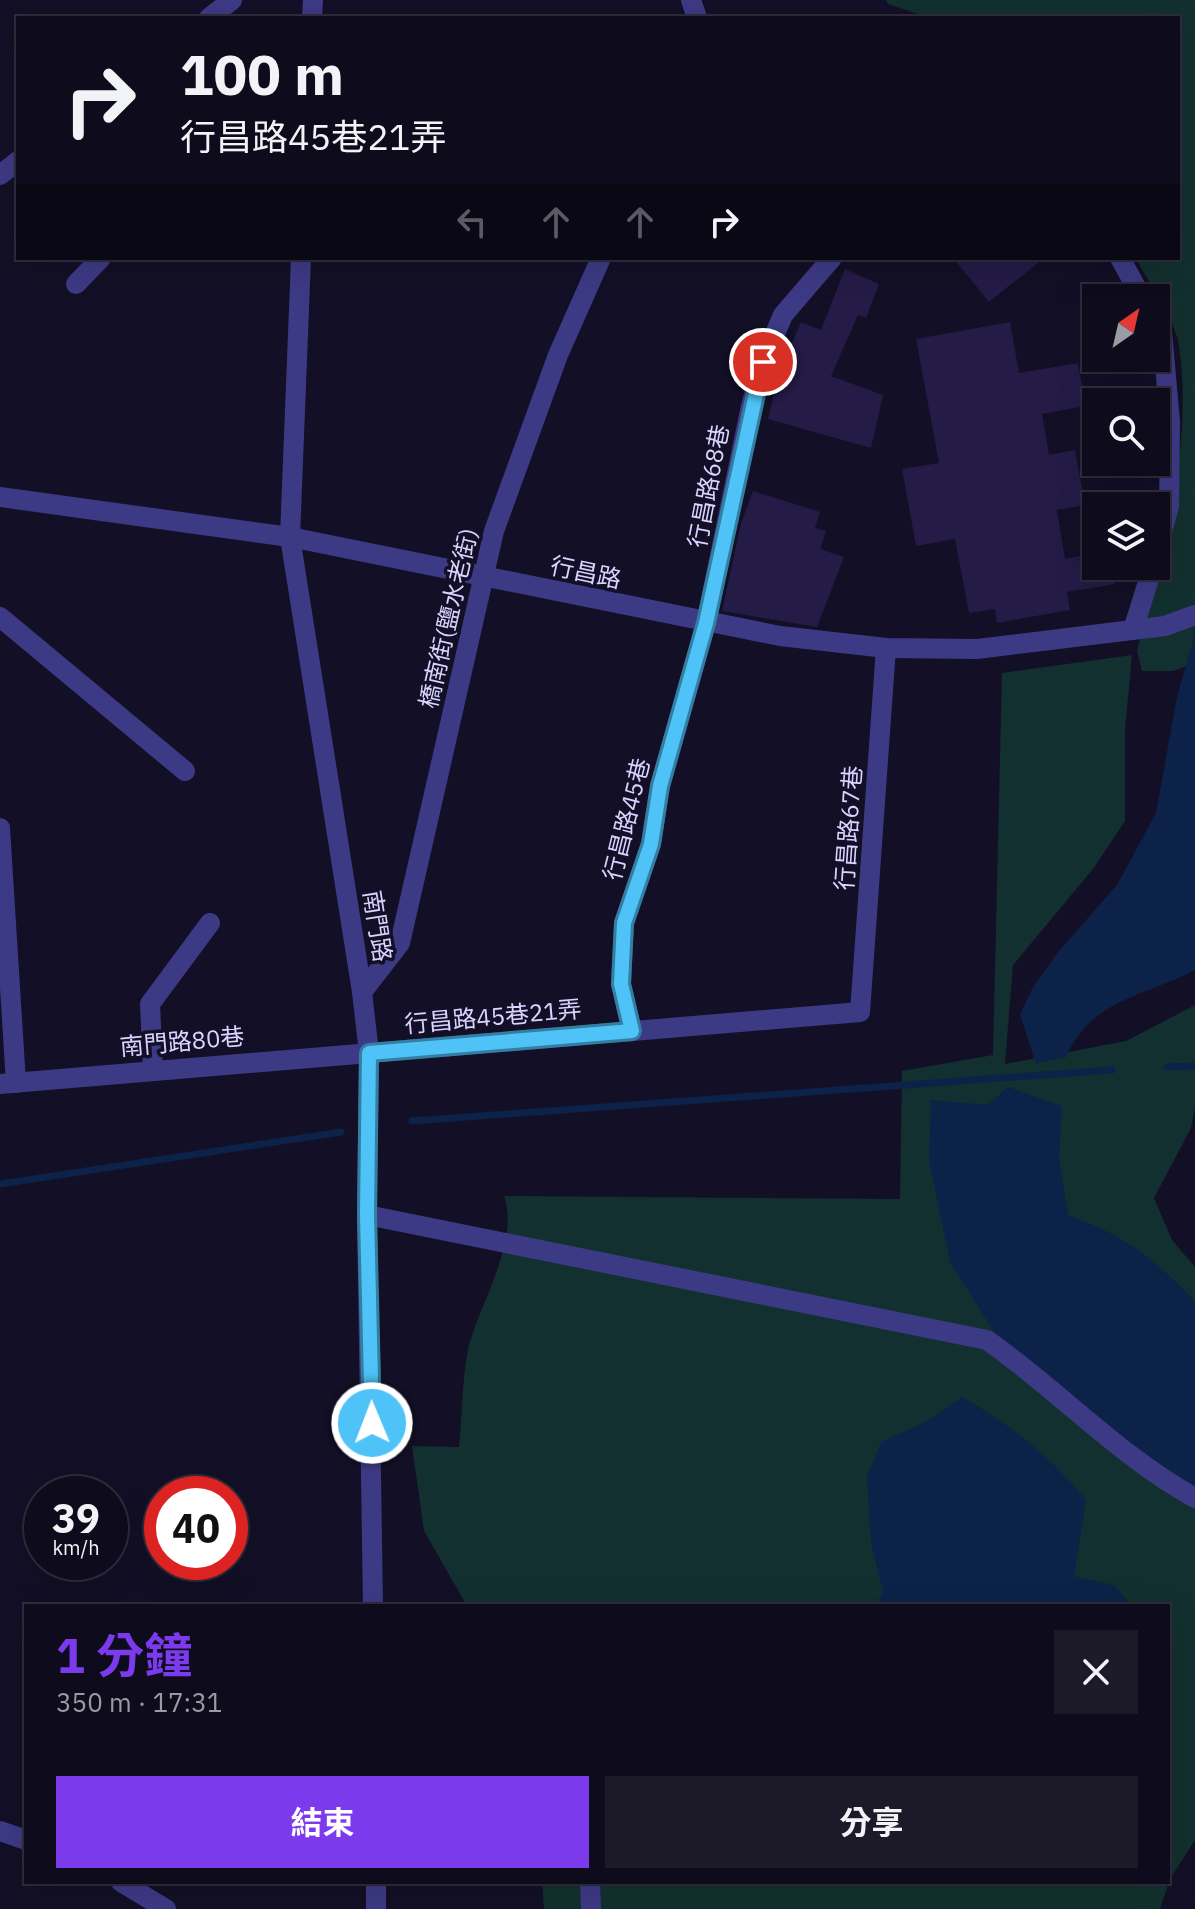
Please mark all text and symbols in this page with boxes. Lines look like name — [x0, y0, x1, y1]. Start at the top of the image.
text: 100 m — [180, 38, 344, 110]
icon: right — [48, 48, 152, 152]
text: 行昌路45巷21弄 — [180, 113, 446, 160]
icon: left — [450, 200, 494, 244]
icon: ahead — [534, 200, 578, 244]
icon: ahead — [618, 200, 662, 244]
icon: right — [702, 200, 746, 244]
north arrow — [1082, 284, 1170, 372]
map controls — [1082, 284, 1170, 580]
pin — [729, 328, 797, 396]
icon: arrive — [741, 340, 785, 384]
button: search — [1082, 388, 1170, 476]
street label: 行昌路68巷 — [680, 422, 736, 550]
button: layers — [1082, 492, 1170, 580]
street label: 橋南街(鹽水老街) — [412, 525, 484, 711]
street label: 行昌路 — [547, 549, 625, 595]
street label: 行昌路45巷 — [595, 755, 657, 883]
street label: 行昌路67巷 — [828, 765, 868, 891]
street label: 南門路 — [357, 888, 399, 964]
street label: 行昌路45巷21弄 — [403, 992, 583, 1040]
street label: 南門路80巷 — [118, 1020, 246, 1062]
position arrow — [330, 1381, 414, 1465]
speed limit sign: 40 — [144, 1476, 248, 1580]
text: 39 — [52, 1492, 100, 1544]
text: km/h — [52, 1534, 100, 1561]
text: 1 分鐘 — [56, 1624, 192, 1686]
button: close — [1054, 1630, 1138, 1714]
text: 350 m · 17:31 — [56, 1685, 222, 1719]
button: 結束 — [56, 1776, 589, 1868]
button: 分享 — [605, 1776, 1138, 1868]

